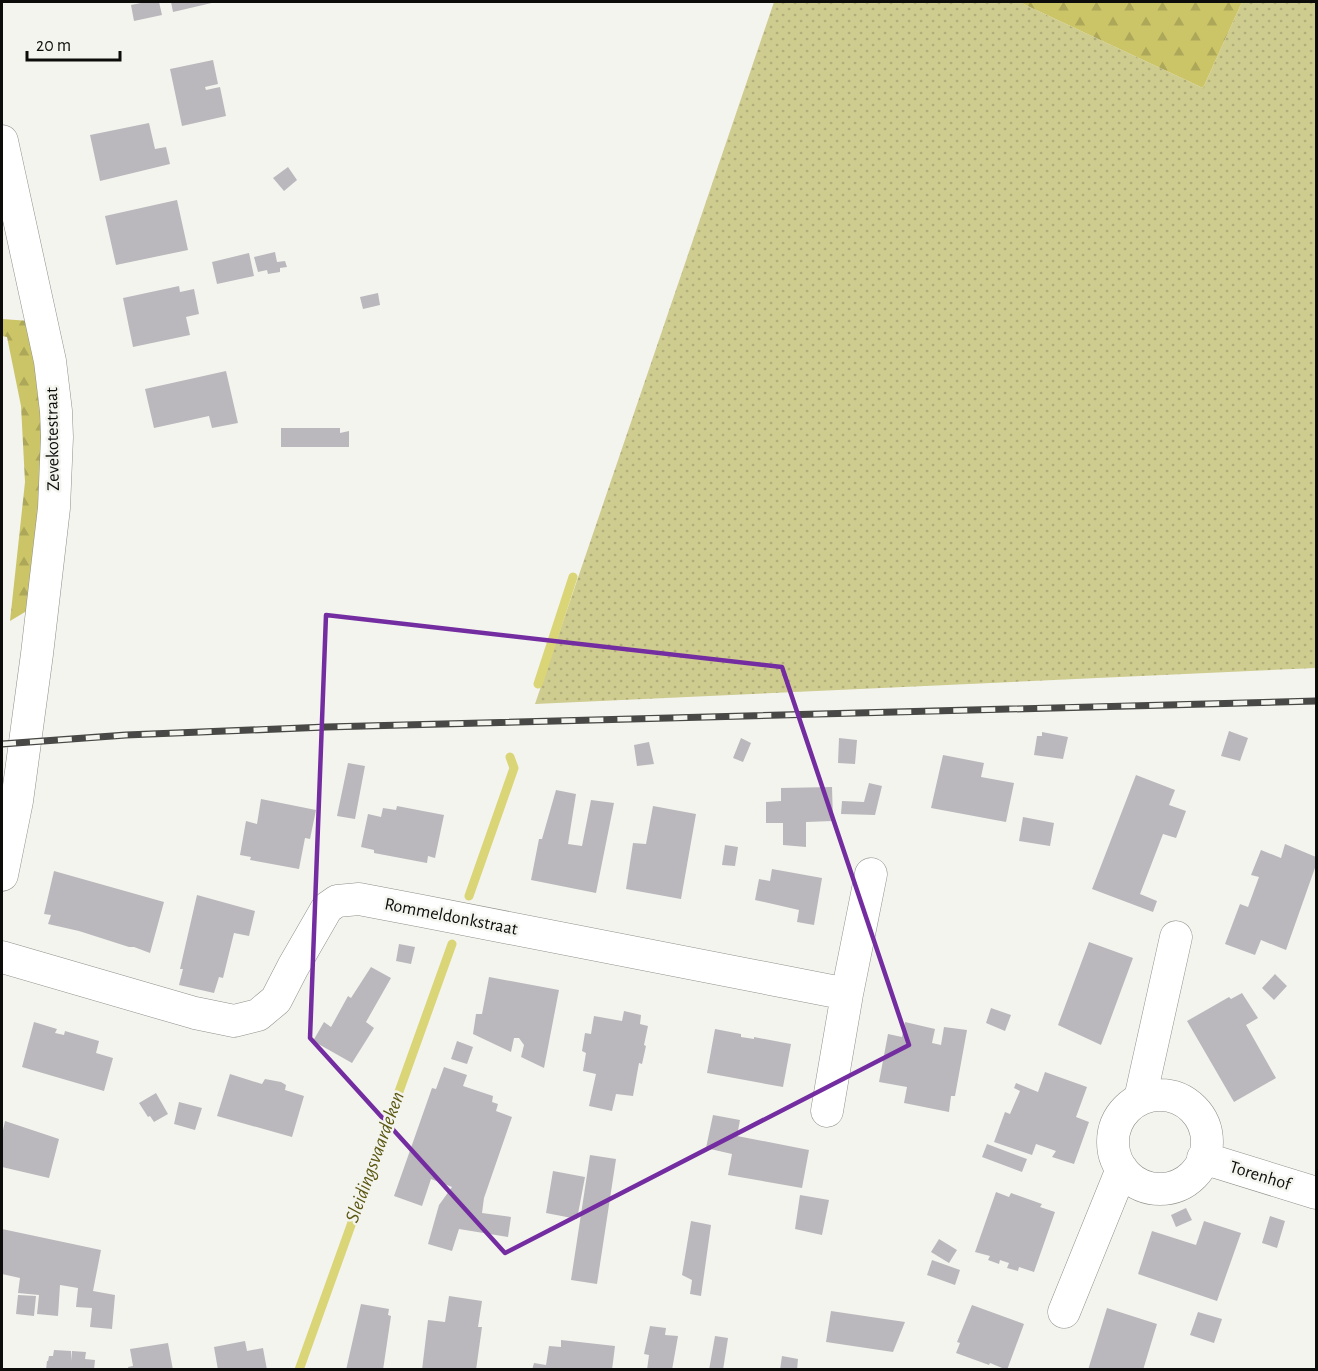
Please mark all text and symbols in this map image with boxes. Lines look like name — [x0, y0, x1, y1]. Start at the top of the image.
scale bar — [27, 24, 120, 62]
text: 20 m — [36, 37, 71, 55]
street label: Zevekotestraat — [43, 387, 63, 491]
street label: Rommeldonkstraat — [383, 895, 519, 939]
water label: Sleidingsvaardeken — [342, 1089, 408, 1225]
street label: Torenhof — [1227, 1158, 1294, 1194]

